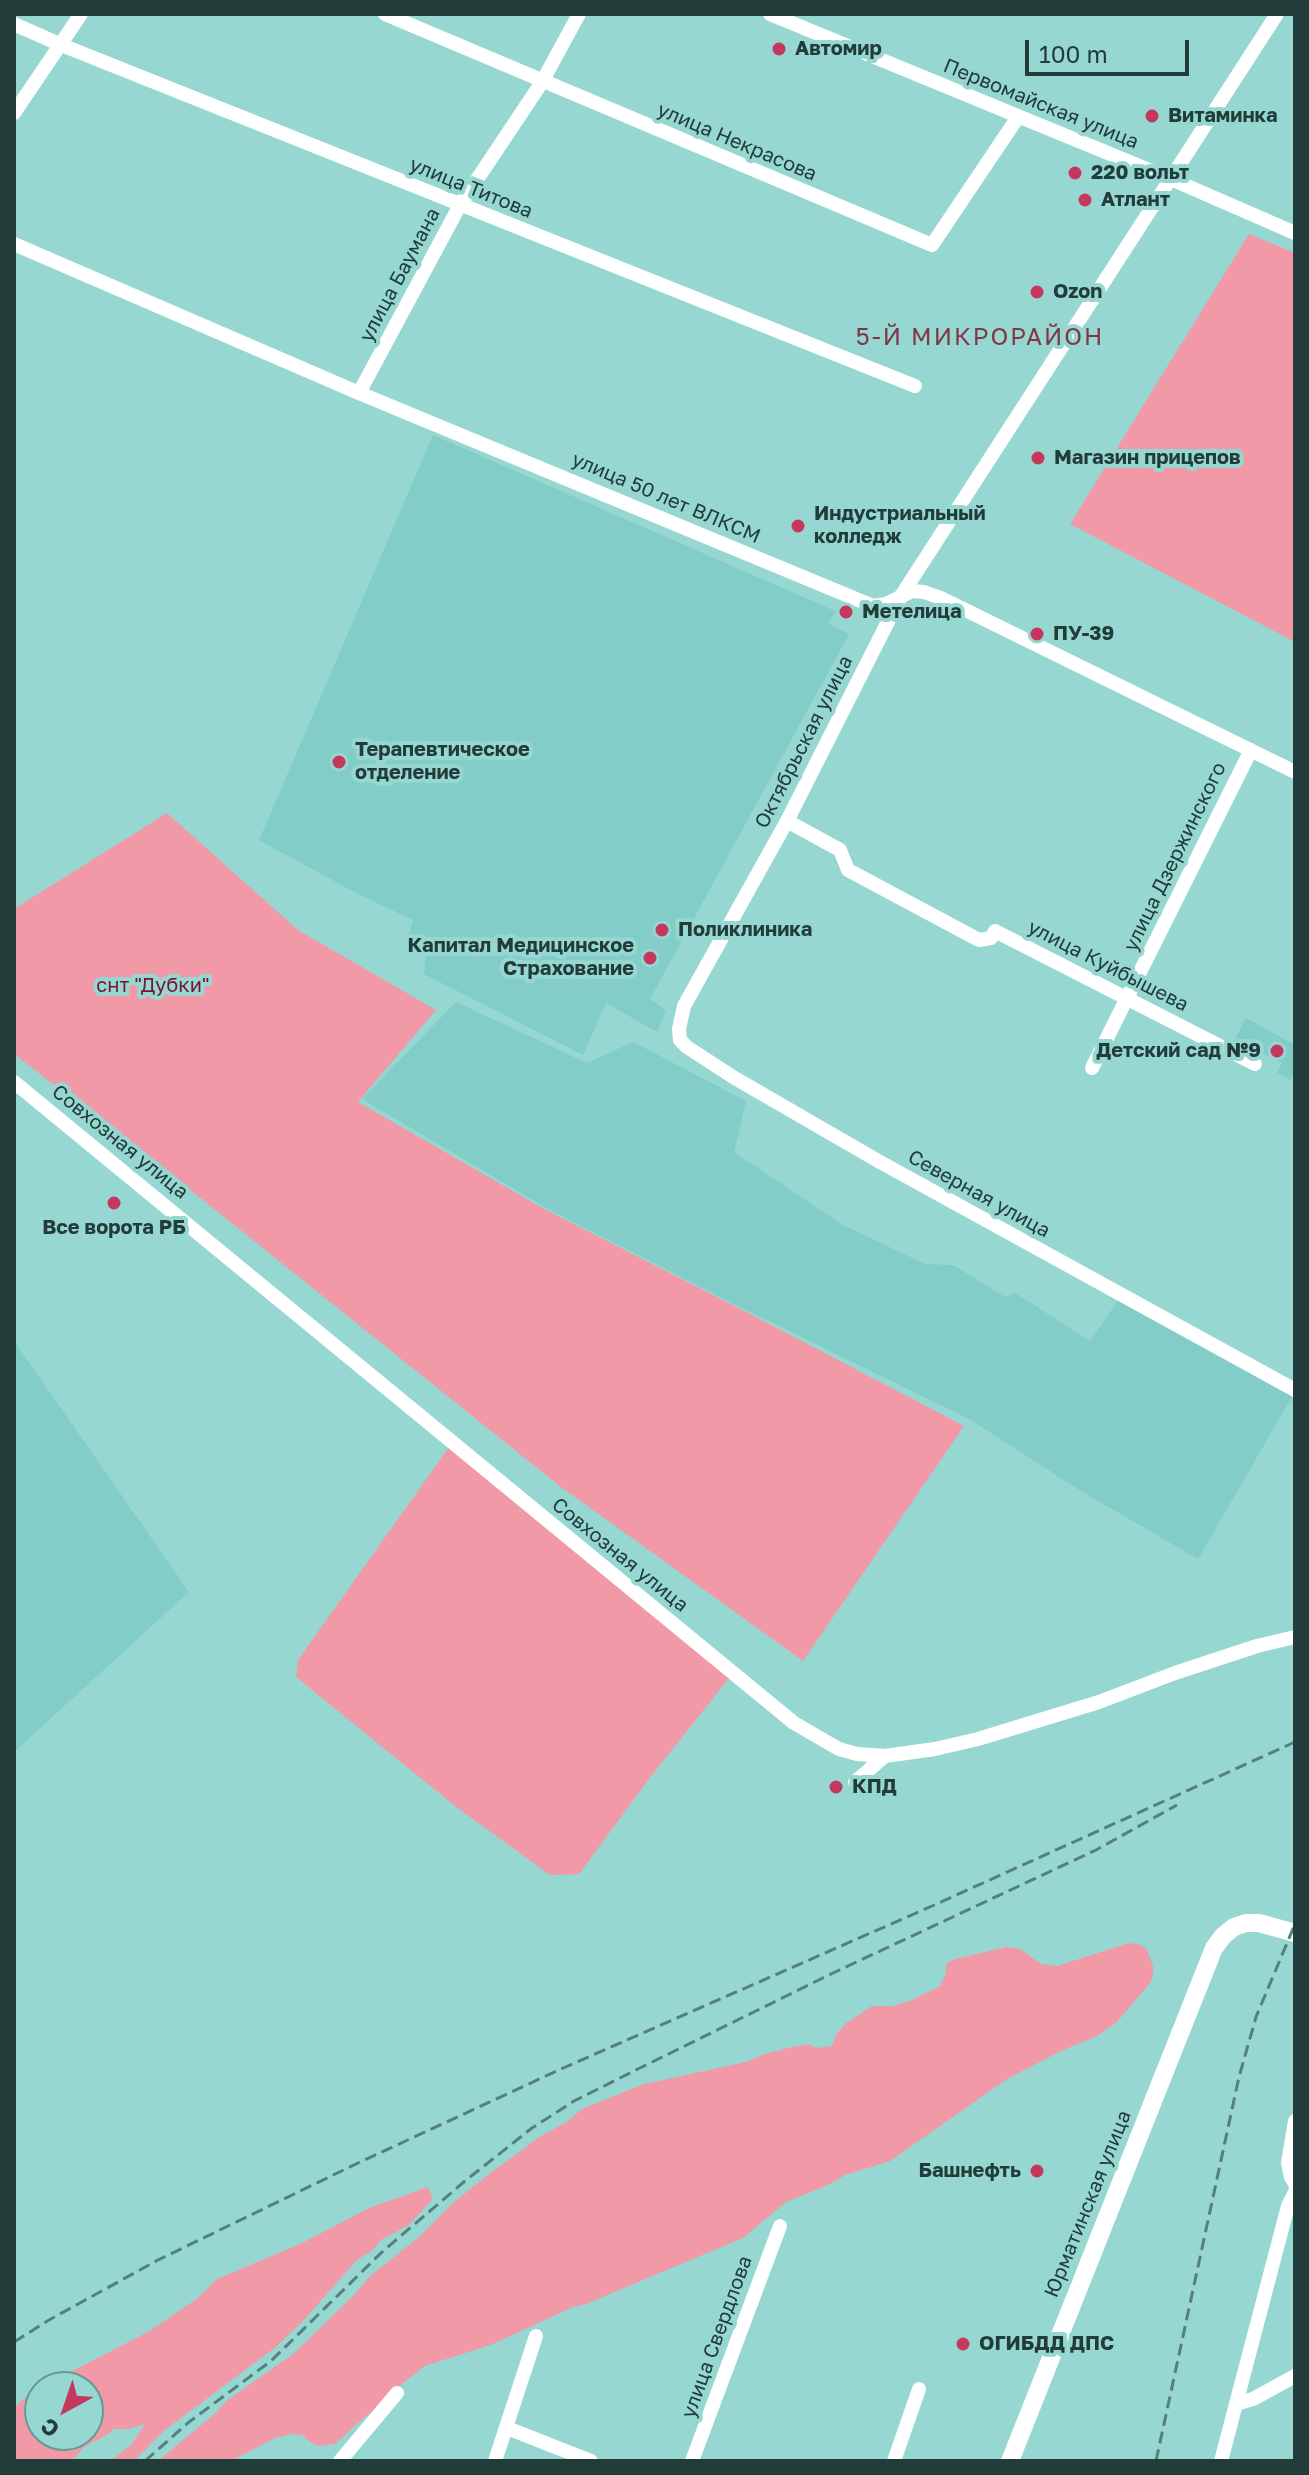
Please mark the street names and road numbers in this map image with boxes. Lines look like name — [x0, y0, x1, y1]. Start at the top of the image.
street label: Первомайская улица — [940, 54, 1142, 154]
street label: улица Некрасова — [654, 98, 820, 186]
street label: улица Титова — [406, 152, 536, 224]
street label: улица Баумана — [355, 204, 445, 346]
street label: улица 50 лет ВЛКСМ — [568, 447, 764, 549]
street label: Октябрьская улица — [750, 652, 858, 832]
street label: улица Дзержинского — [1119, 759, 1231, 955]
street label: улица Куйбышева — [1024, 915, 1192, 1017]
street label: Совхозная улица — [47, 1080, 193, 1204]
street label: Северная улица — [904, 1145, 1054, 1243]
street label: Совхозная улица — [547, 1493, 693, 1617]
street label: Юрматинская улица — [1040, 2107, 1136, 2301]
street label: улица Свердлова — [676, 2253, 758, 2421]

